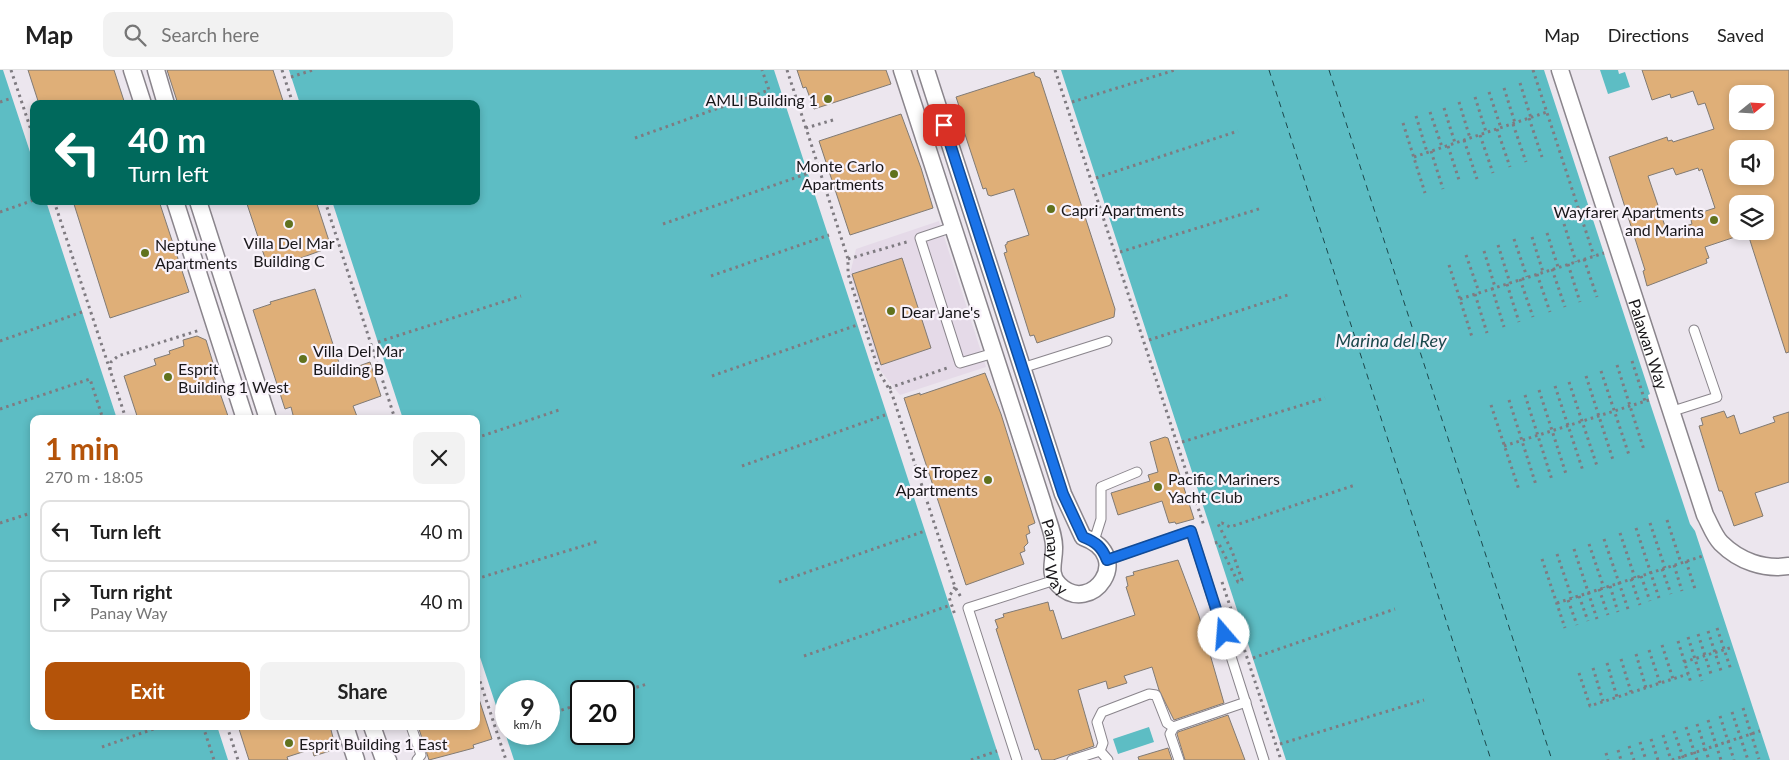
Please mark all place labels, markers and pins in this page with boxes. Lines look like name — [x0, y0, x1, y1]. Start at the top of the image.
place label: AMLI Building 1 — [705, 90, 818, 109]
marker: AMLI Building 1 — [822, 93, 834, 105]
pin — [923, 104, 965, 146]
place label: Monte Carlo Apartments — [796, 156, 884, 193]
marker: Monte Carlo Apartments — [888, 168, 900, 180]
place label: Capri Apartments — [1061, 200, 1184, 219]
place label: Wayfarer Apartments and Marina — [1553, 202, 1704, 239]
marker: Capri Apartments — [1045, 203, 1057, 215]
marker: Wayfarer Apartments and Marina — [1708, 214, 1720, 226]
marker: Villa Del Mar Building C — [283, 218, 295, 230]
place label: Villa Del Mar Building C — [243, 233, 335, 270]
place label: Neptune Apartments — [155, 235, 237, 272]
marker: Neptune Apartments — [139, 247, 151, 259]
place label: Dear Jane's — [901, 302, 980, 321]
marker: Dear Jane's — [885, 305, 897, 317]
place label: Villa Del Mar Building B — [313, 341, 404, 378]
marker: Villa Del Mar Building B — [297, 353, 309, 365]
place label: Esprit Building 1 West — [178, 359, 289, 396]
marker: Esprit Building 1 West — [162, 371, 174, 383]
place label: St Tropez Apartments — [896, 462, 978, 499]
place label: Pacific Mariners Yacht Club — [1168, 469, 1280, 506]
marker: St Tropez Apartments — [982, 474, 994, 486]
marker: Pacific Mariners Yacht Club — [1152, 481, 1164, 493]
place label: Esprit Building 1 East — [299, 734, 448, 753]
marker: Esprit Building 1 East — [283, 737, 295, 749]

